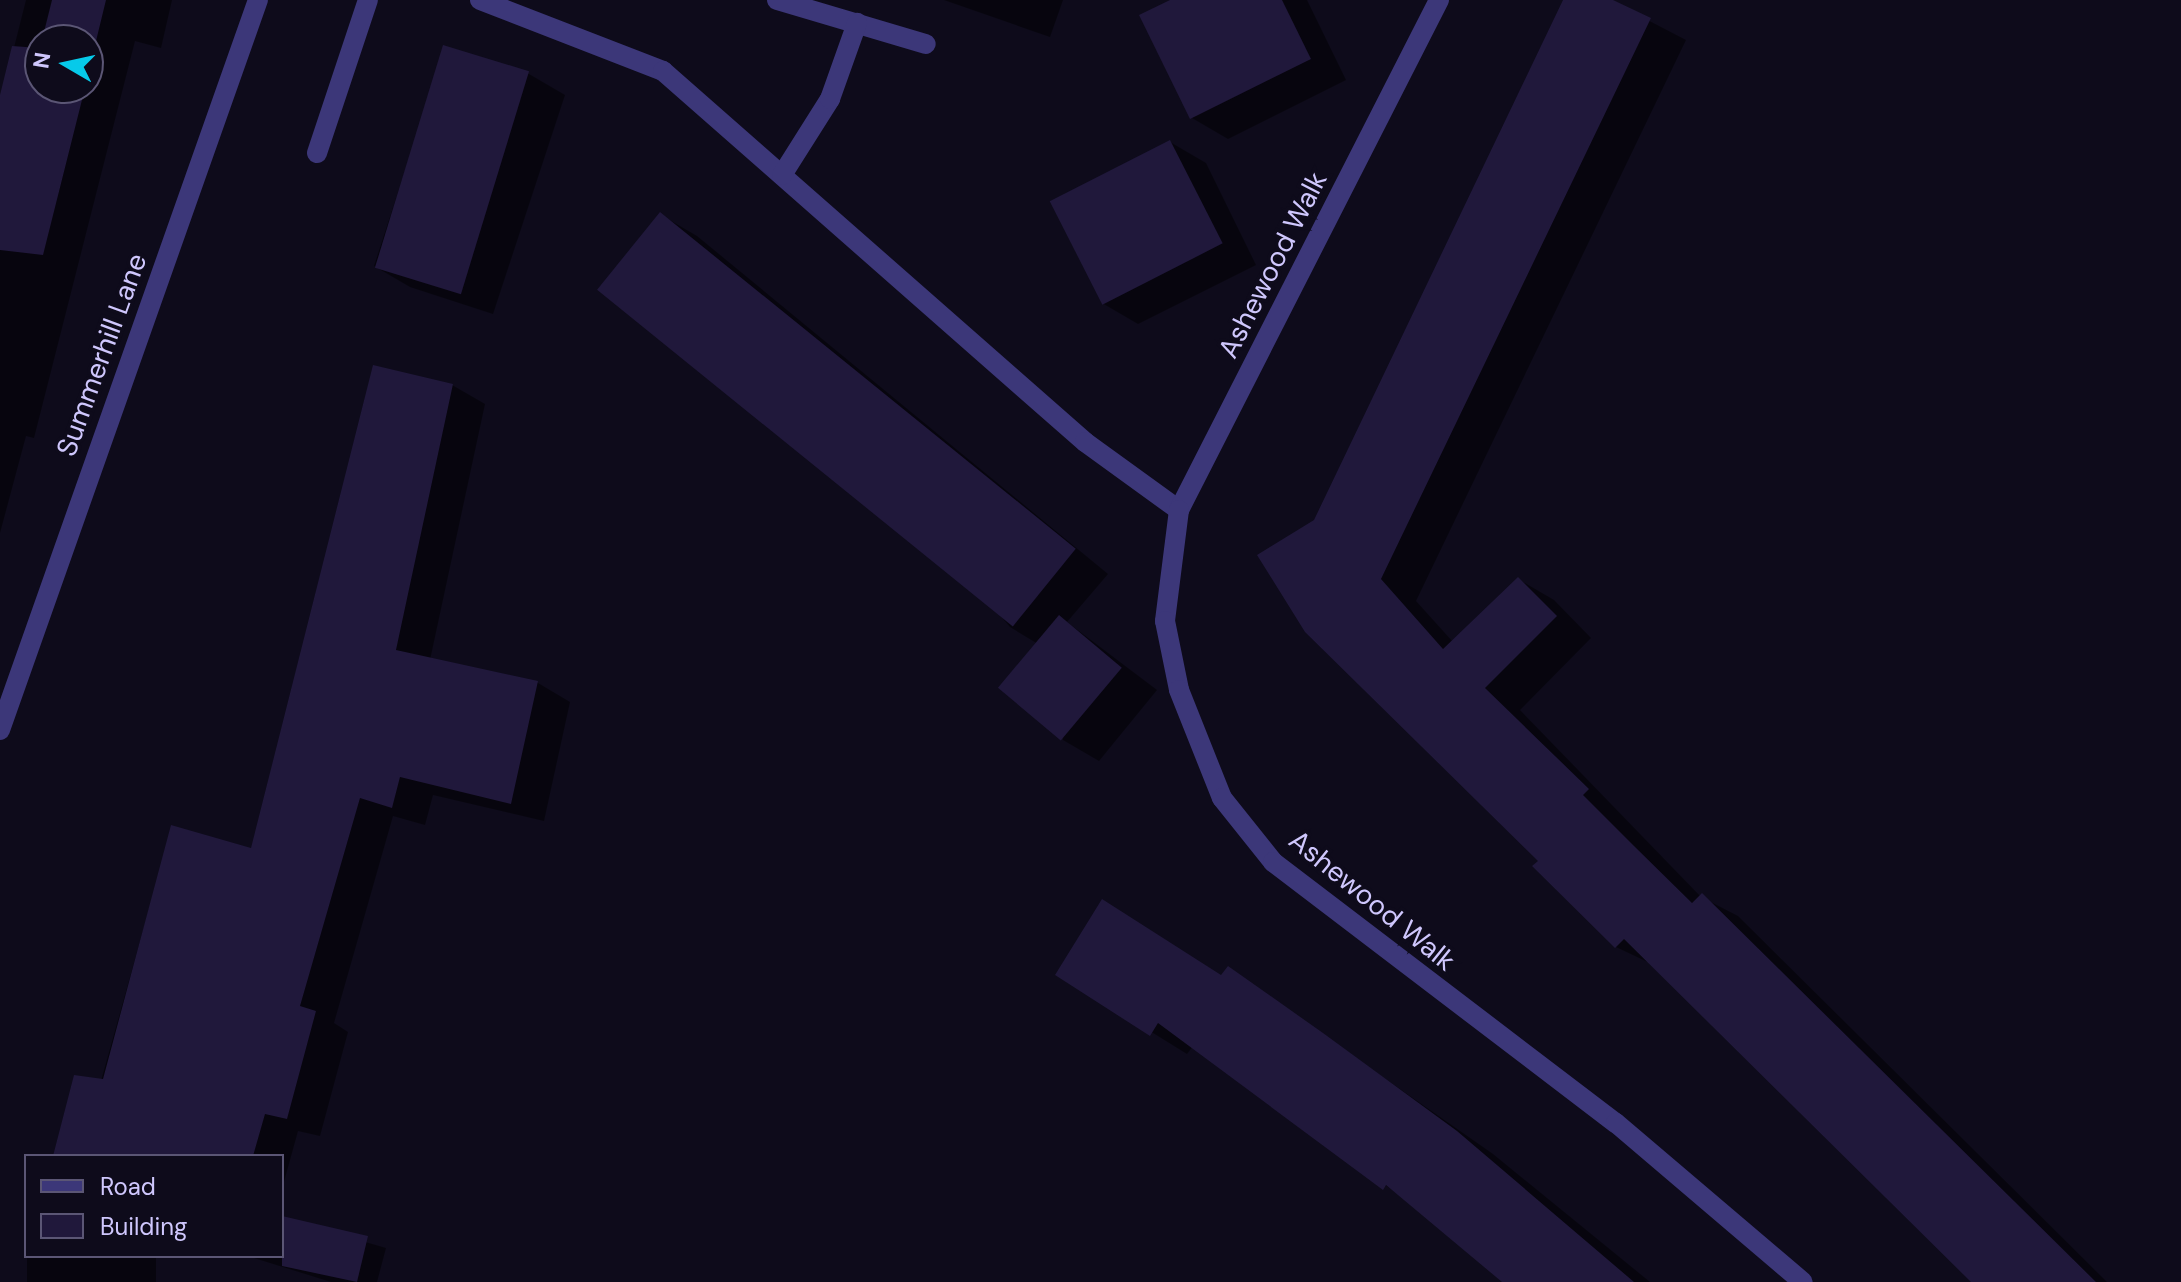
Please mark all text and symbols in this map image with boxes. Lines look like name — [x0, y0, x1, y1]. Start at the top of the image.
north arrow — [24, 24, 104, 104]
text: N — [26, 50, 57, 71]
street label: Ashewood Walk — [1212, 166, 1334, 364]
street label: Summerhill Lane — [50, 249, 154, 461]
street label: Ashewood Walk — [1282, 824, 1462, 978]
legend — [24, 1154, 284, 1258]
text: Road — [100, 1171, 156, 1202]
text: Building — [100, 1211, 187, 1242]

